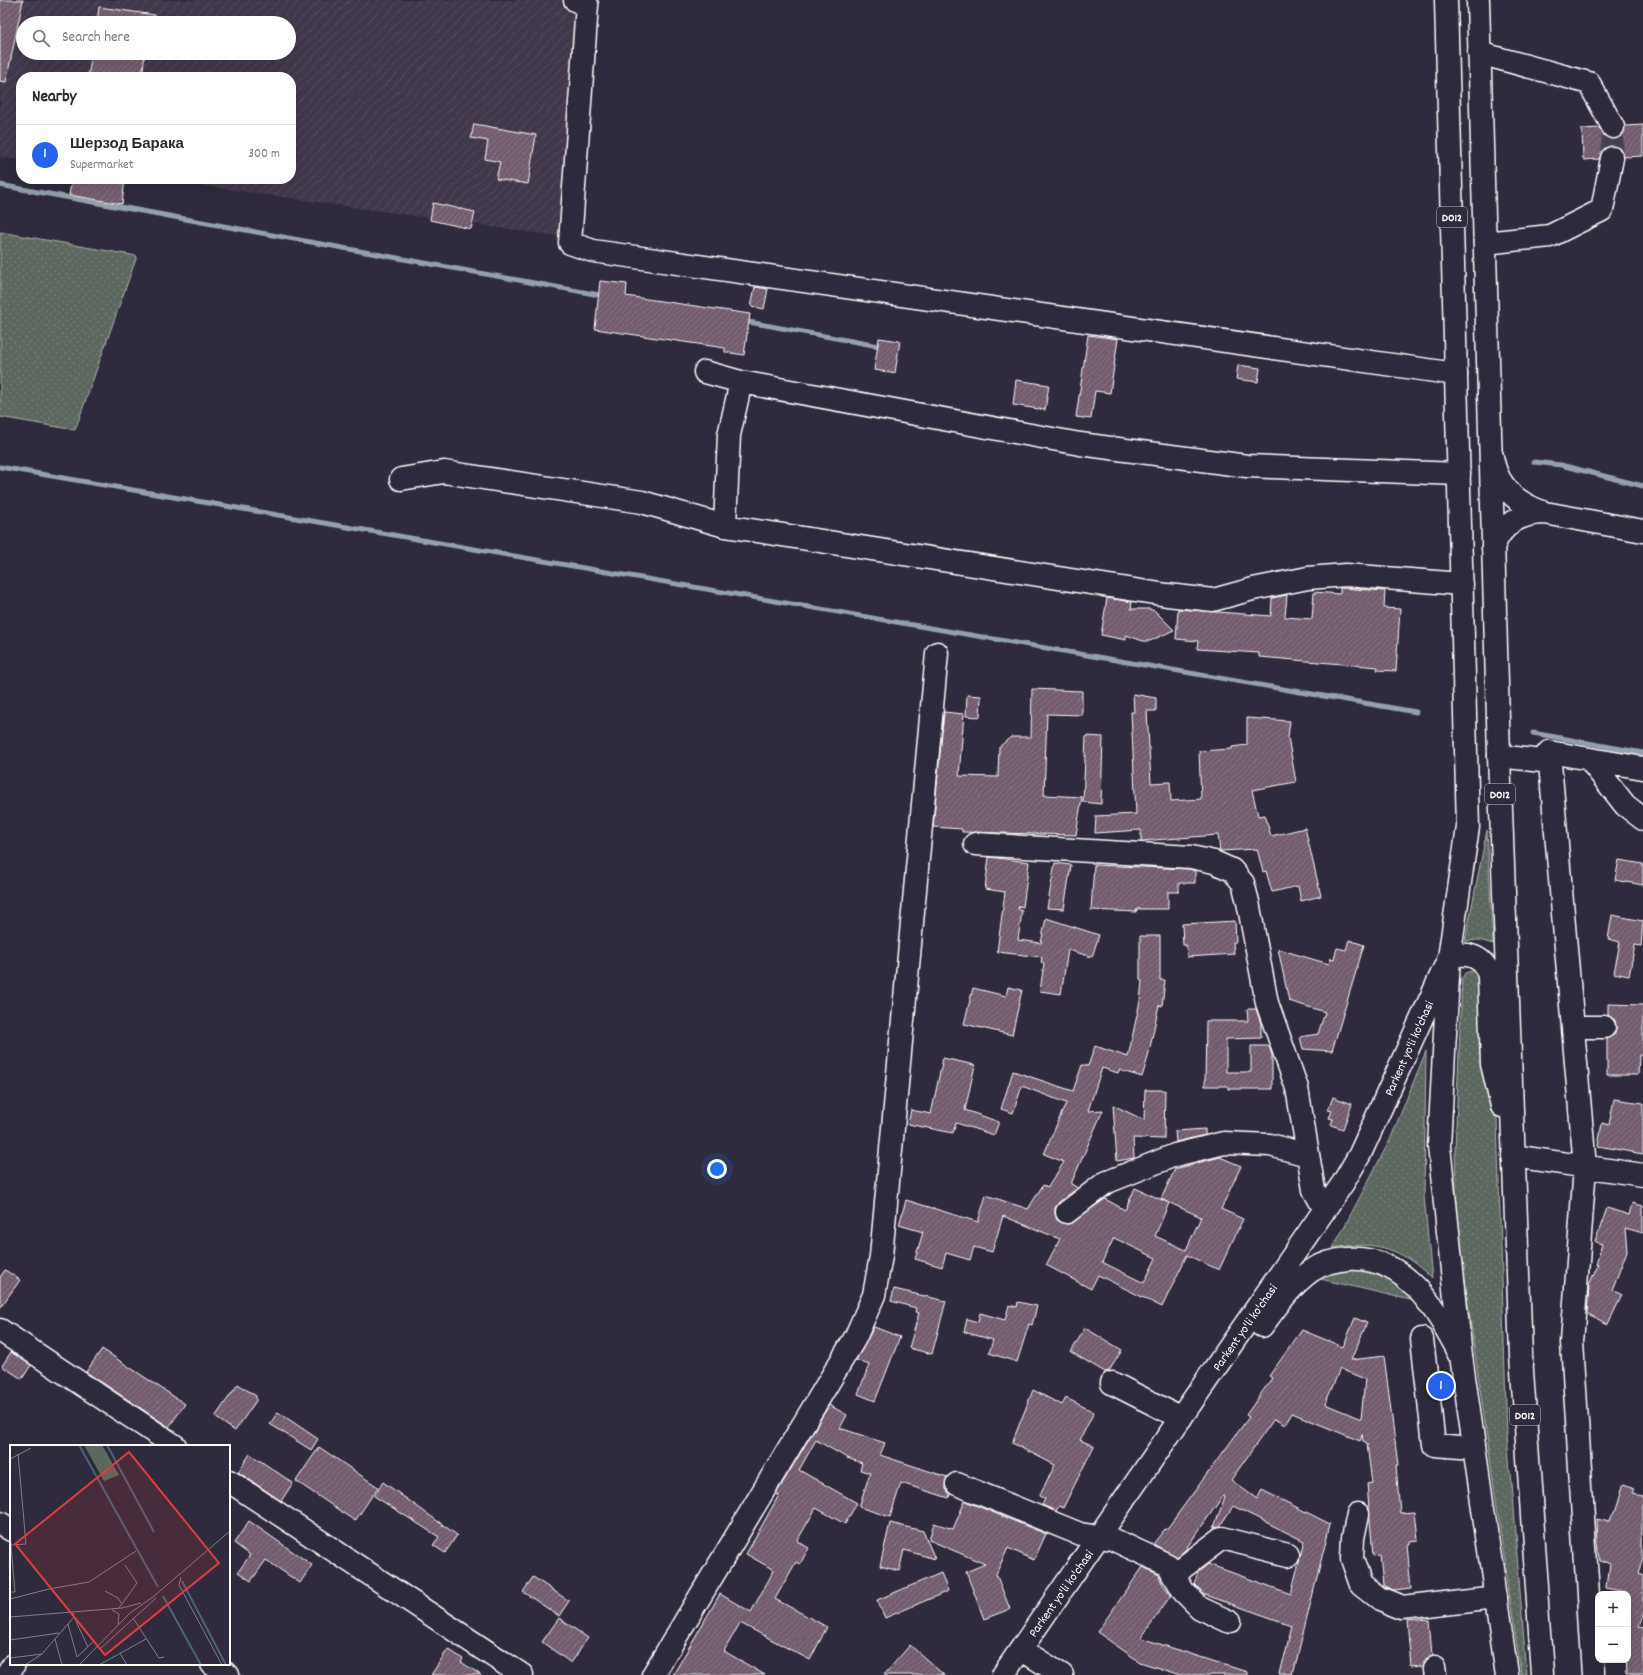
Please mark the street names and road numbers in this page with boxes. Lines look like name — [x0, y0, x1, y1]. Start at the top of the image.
road number: D012 — [1437, 207, 1467, 227]
road number: D012 — [1485, 784, 1515, 804]
street label: Parkent yo'li ko'chasi — [1381, 998, 1440, 1100]
street label: Parkent yo'li ko'chasi — [1209, 1280, 1284, 1376]
road number: D012 — [1510, 1405, 1540, 1425]
street label: Parkent yo'li ko'chasi — [1025, 1546, 1100, 1642]

